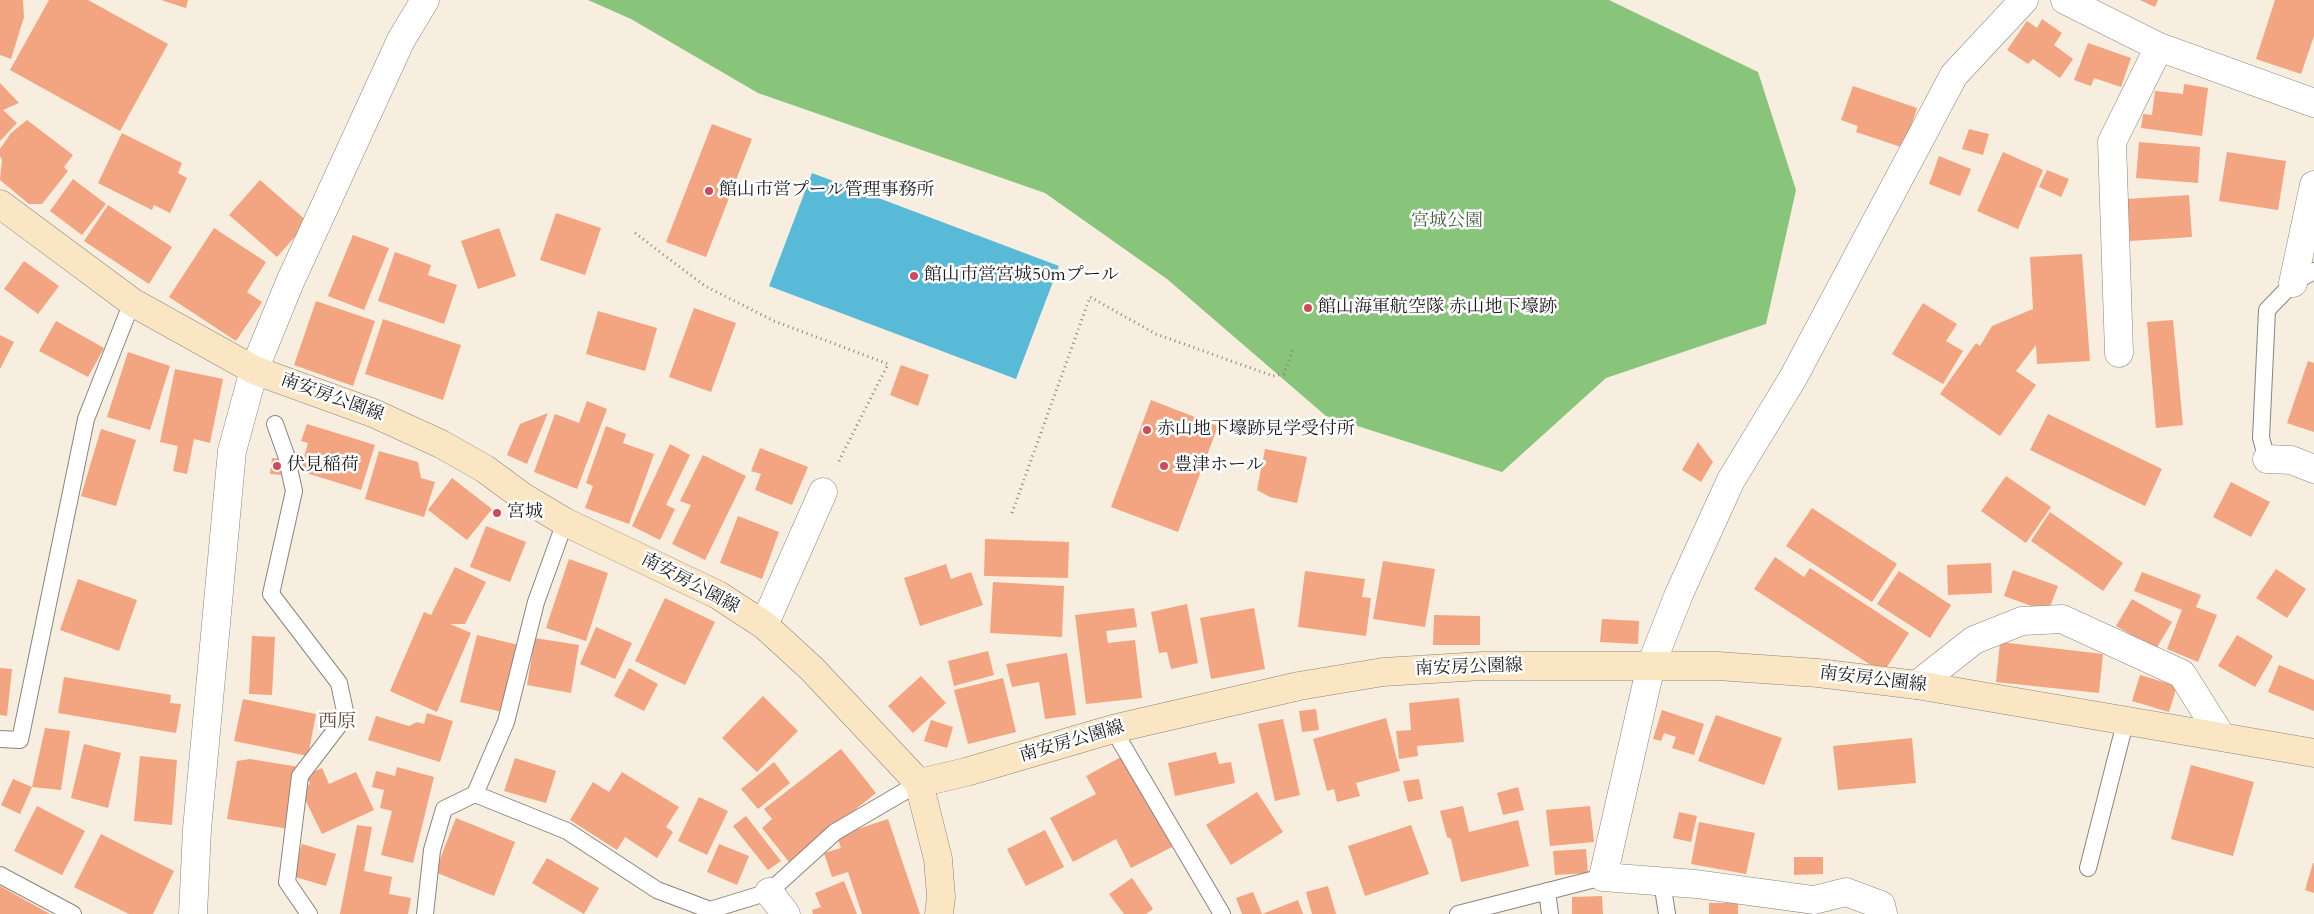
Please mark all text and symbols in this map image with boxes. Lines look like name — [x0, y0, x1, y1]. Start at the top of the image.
place label: 館山市営プール管理事務所 — [719, 180, 934, 202]
marker: 館山市営プール管理事務所 — [703, 185, 715, 197]
park label: 宮城公園 — [1411, 211, 1483, 233]
place label: 館山市営宮城50mプール — [924, 265, 1119, 287]
marker: 館山市営宮城50mプール — [908, 270, 920, 282]
place label: 館山海軍航空隊 赤山地下壕跡 — [1318, 297, 1557, 319]
marker: 館山海軍航空隊 赤山地下壕跡 — [1302, 302, 1314, 314]
street label: 南安房公園線 — [278, 369, 386, 427]
place label: 赤山地下壕跡見学受付所 — [1157, 419, 1355, 441]
marker: 赤山地下壕跡見学受付所 — [1141, 424, 1153, 436]
place label: 伏見稲荷 — [287, 455, 359, 477]
place label: 豊津ホール — [1174, 455, 1264, 477]
marker: 伏見稲荷 — [271, 460, 283, 472]
marker: 豊津ホール — [1158, 460, 1170, 472]
place label: 宮城 — [507, 502, 543, 524]
marker: 宮城 — [491, 507, 503, 519]
street label: 南安房公園線 — [637, 549, 743, 619]
street label: 南安房公園線 — [1415, 655, 1523, 681]
street label: 南安房公園線 — [1818, 663, 1928, 697]
district label: 西原 — [318, 712, 356, 734]
street label: 南安房公園線 — [1017, 717, 1127, 767]

